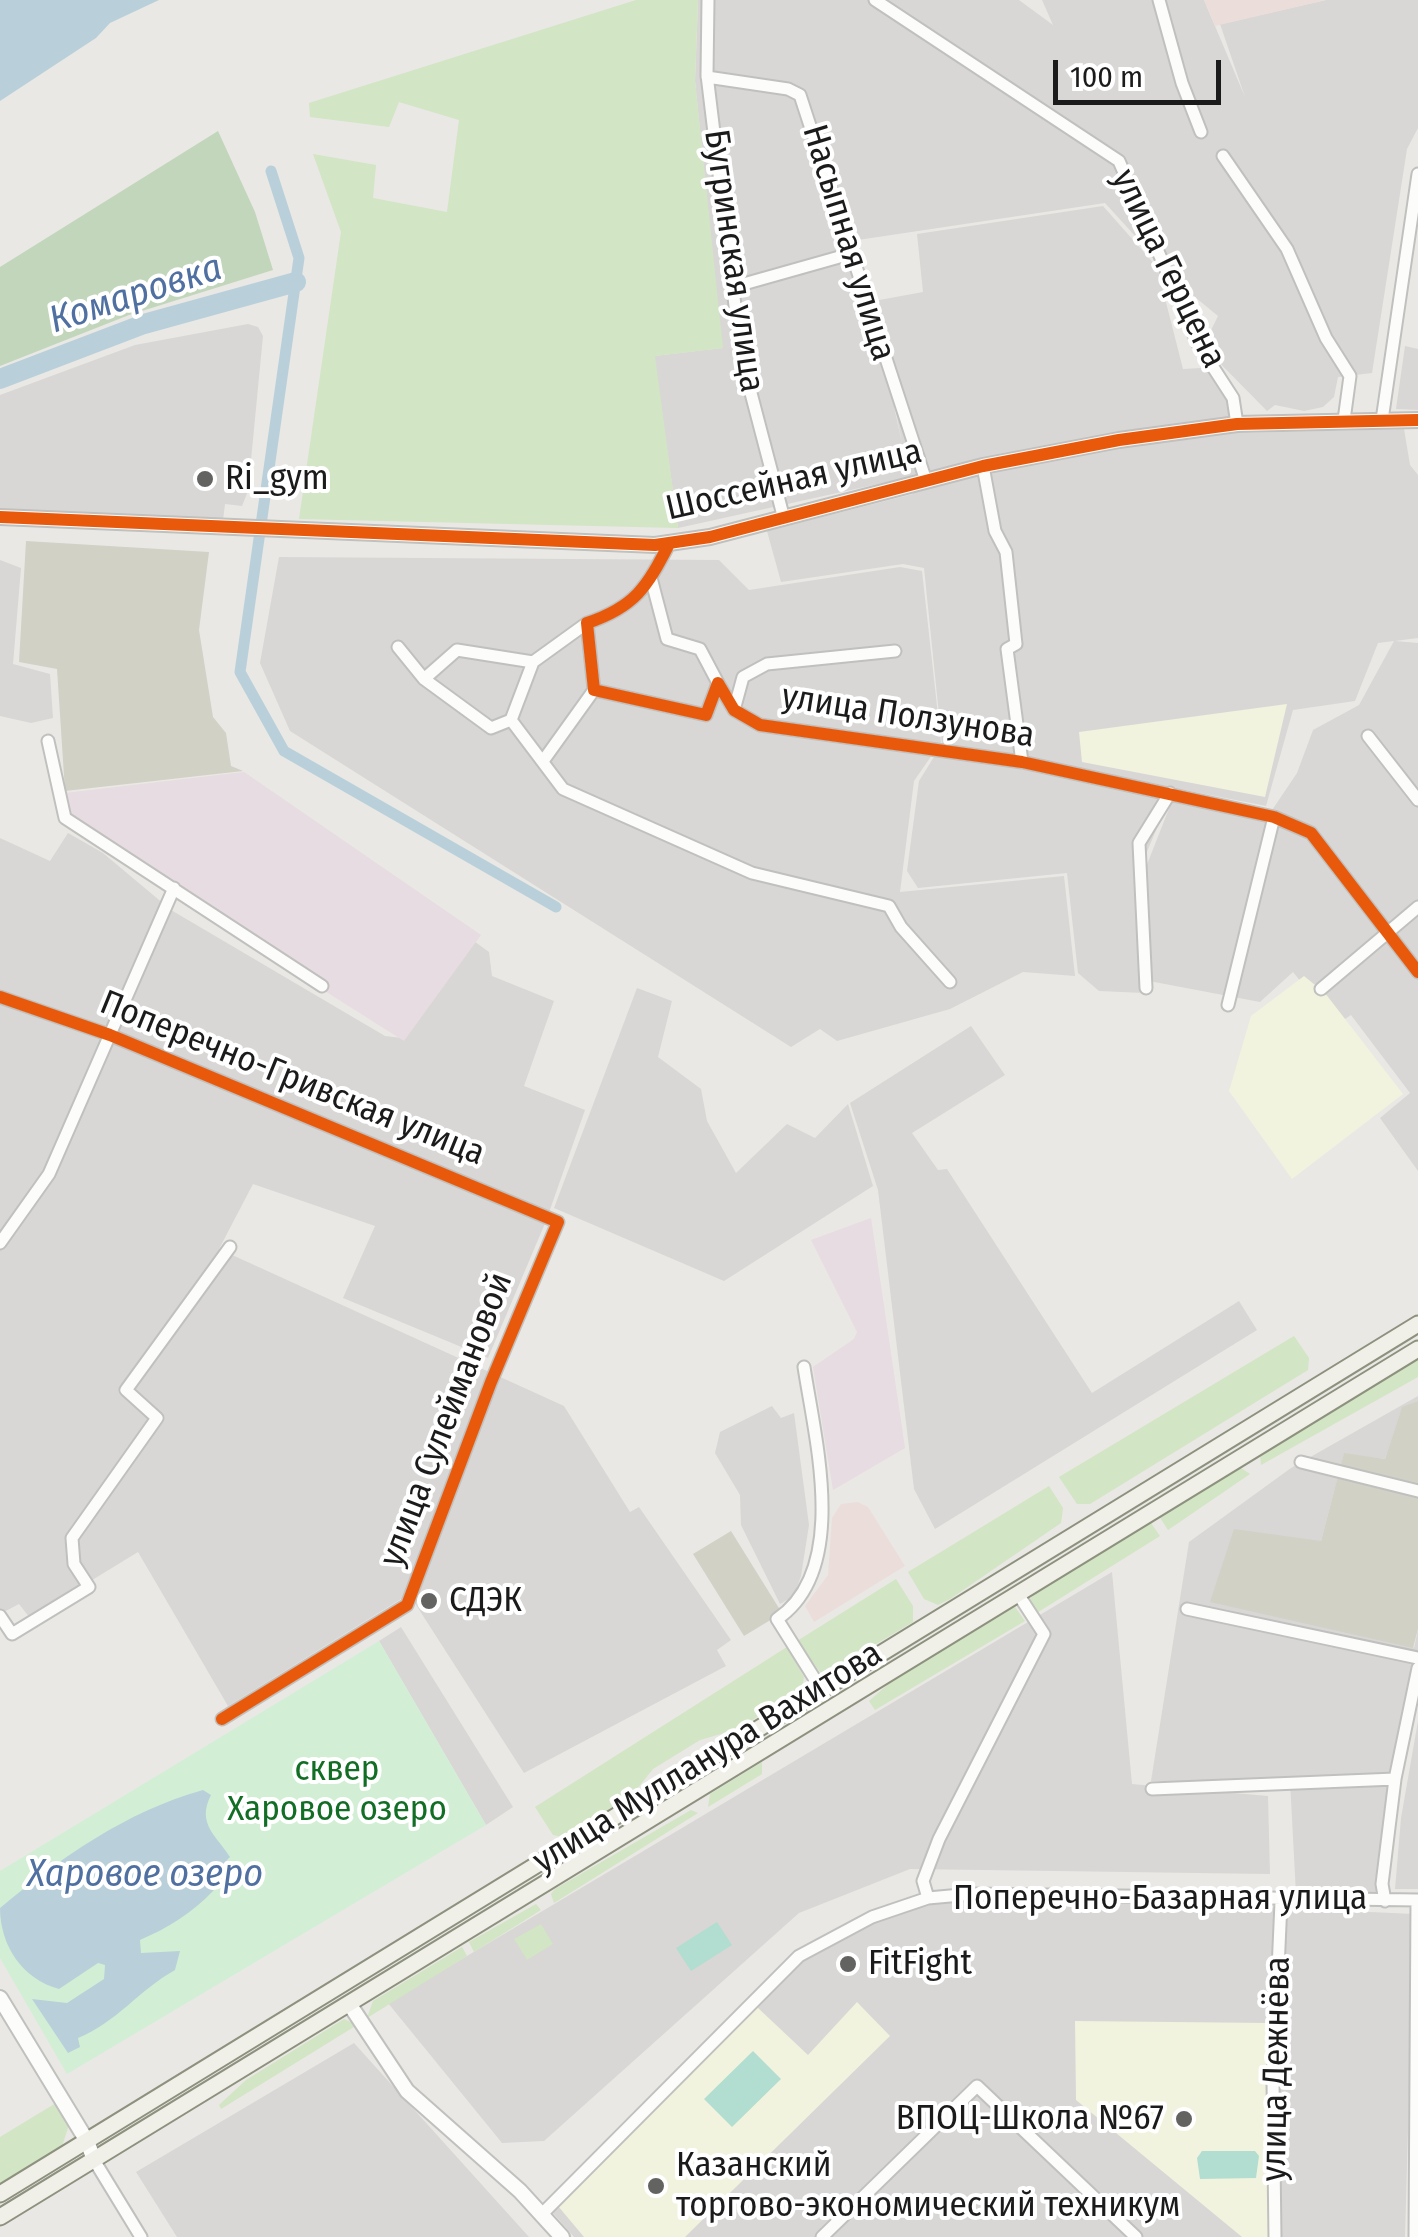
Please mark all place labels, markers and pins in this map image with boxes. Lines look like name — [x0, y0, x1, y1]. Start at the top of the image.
place label: Ri_gym — [225, 458, 329, 500]
marker: Ri_gym — [194, 468, 216, 490]
place label: СДЭК — [449, 1580, 522, 1622]
marker: СДЭК — [418, 1590, 440, 1612]
place label: FitFight — [868, 1943, 972, 1985]
marker: FitFight — [837, 1953, 859, 1975]
place label: ВПОЦ-Школа №67 — [896, 2098, 1164, 2140]
marker: ВПОЦ-Школа №67 — [1173, 2108, 1195, 2130]
place label: Казанский торгово-экономический техникум — [676, 2145, 1180, 2227]
marker: Казанский торгово-экономический техникум — [645, 2175, 667, 2197]

